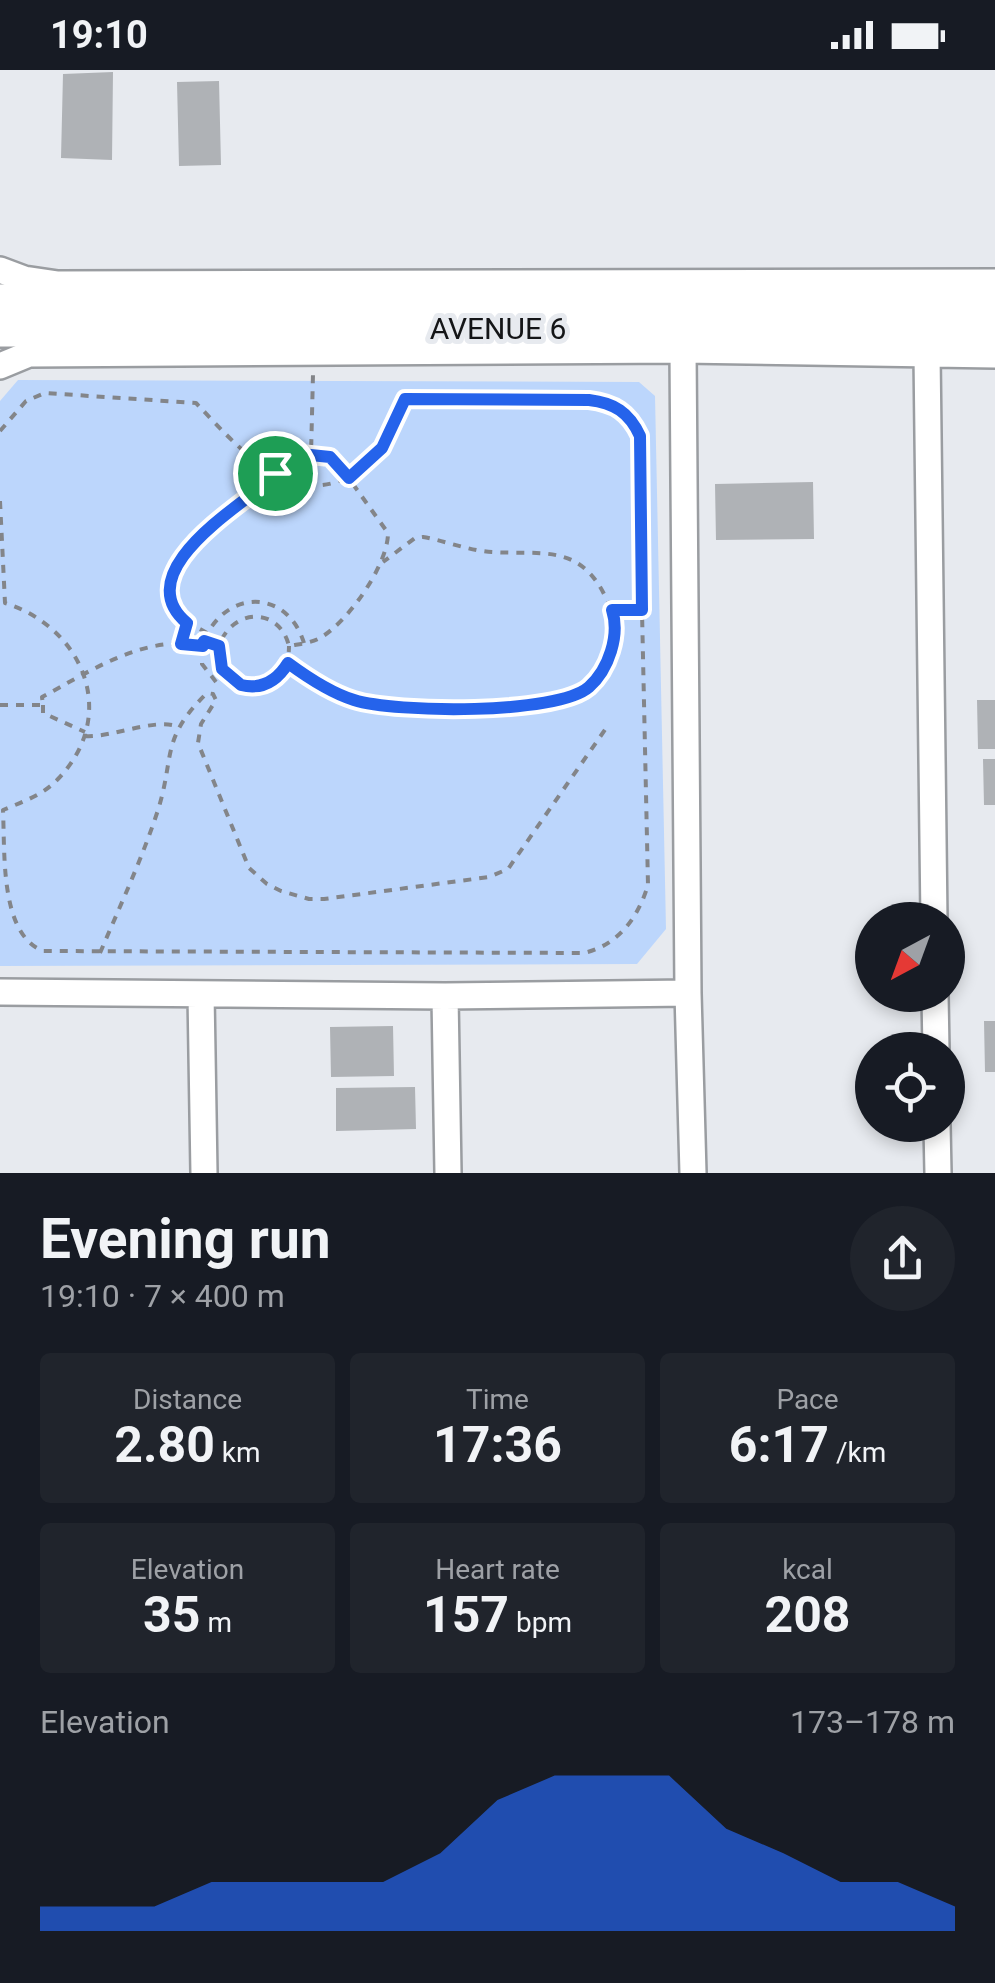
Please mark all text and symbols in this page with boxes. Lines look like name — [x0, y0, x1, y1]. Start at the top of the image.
text: 19:10 — [50, 13, 148, 57]
street label: AVENUE 6 — [430, 311, 566, 346]
pin — [233, 431, 318, 516]
icon: arrive — [248, 446, 303, 501]
north arrow — [855, 902, 965, 1012]
map controls — [855, 902, 965, 1142]
button: locate — [855, 1032, 965, 1142]
button: share — [850, 1206, 955, 1311]
text: Evening run — [40, 1207, 331, 1271]
text: 19:10 · 7 × 400 m — [40, 1277, 285, 1315]
text: Distance — [133, 1383, 242, 1416]
text: Time — [466, 1383, 529, 1416]
text: Pace — [776, 1383, 839, 1416]
text: 2.80 — [114, 1416, 215, 1474]
text: 17:36 — [433, 1416, 562, 1474]
text: 6:17 — [729, 1416, 829, 1474]
text: km — [215, 1436, 261, 1469]
text: /km — [829, 1436, 886, 1469]
text: Elevation — [131, 1553, 244, 1586]
text: Heart rate — [435, 1553, 560, 1586]
text: kcal — [782, 1553, 833, 1586]
text: 35 — [143, 1586, 200, 1644]
text: 157 — [423, 1586, 509, 1644]
text: 208 — [764, 1586, 851, 1644]
text: m — [200, 1606, 232, 1639]
text: bpm — [509, 1606, 572, 1639]
text: Elevation — [40, 1703, 170, 1741]
text: 173–178 m — [790, 1703, 955, 1741]

